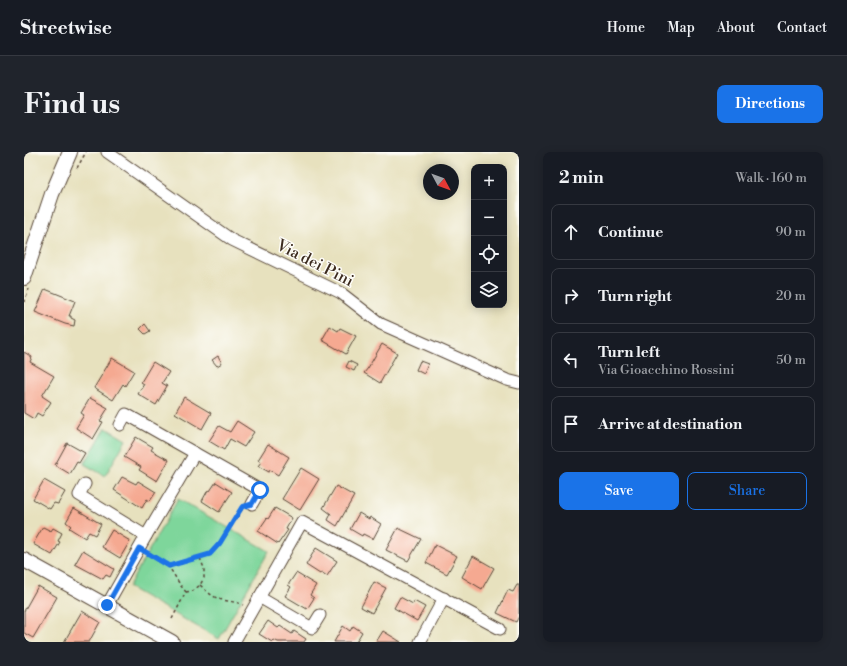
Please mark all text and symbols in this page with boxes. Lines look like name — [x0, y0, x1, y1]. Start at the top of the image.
text: Streetwise — [20, 16, 112, 40]
text: Home — [607, 19, 645, 37]
text: Map — [667, 19, 695, 37]
text: About — [717, 19, 755, 37]
text: Contact — [777, 19, 827, 37]
button: Directions — [717, 85, 823, 123]
text: Find us — [24, 87, 120, 122]
north arrow — [423, 164, 459, 200]
map controls — [471, 164, 507, 308]
button: + — [471, 164, 507, 200]
text: 2 min — [559, 167, 604, 189]
text: Walk · 160 m — [736, 170, 807, 186]
button: − — [471, 200, 507, 236]
icon: ahead — [560, 221, 582, 243]
text: Continue — [598, 223, 663, 242]
text: 90 m — [775, 224, 806, 240]
street label: Via dei Pini — [272, 235, 357, 291]
button: locate — [471, 236, 507, 272]
button: layers — [471, 272, 507, 308]
icon: right — [560, 285, 582, 307]
text: Turn right — [598, 287, 672, 306]
text: 20 m — [776, 288, 806, 304]
text: Turn left — [598, 343, 660, 362]
icon: left — [560, 349, 582, 371]
text: 50 m — [776, 352, 806, 368]
text: Via Gioacchino Rossini — [598, 362, 735, 378]
icon: arrive — [560, 413, 582, 435]
text: Arrive at destination — [598, 415, 742, 434]
button: Save — [559, 472, 679, 510]
button: Share — [687, 472, 807, 510]
route start — [251, 481, 269, 499]
route end — [98, 596, 116, 614]

